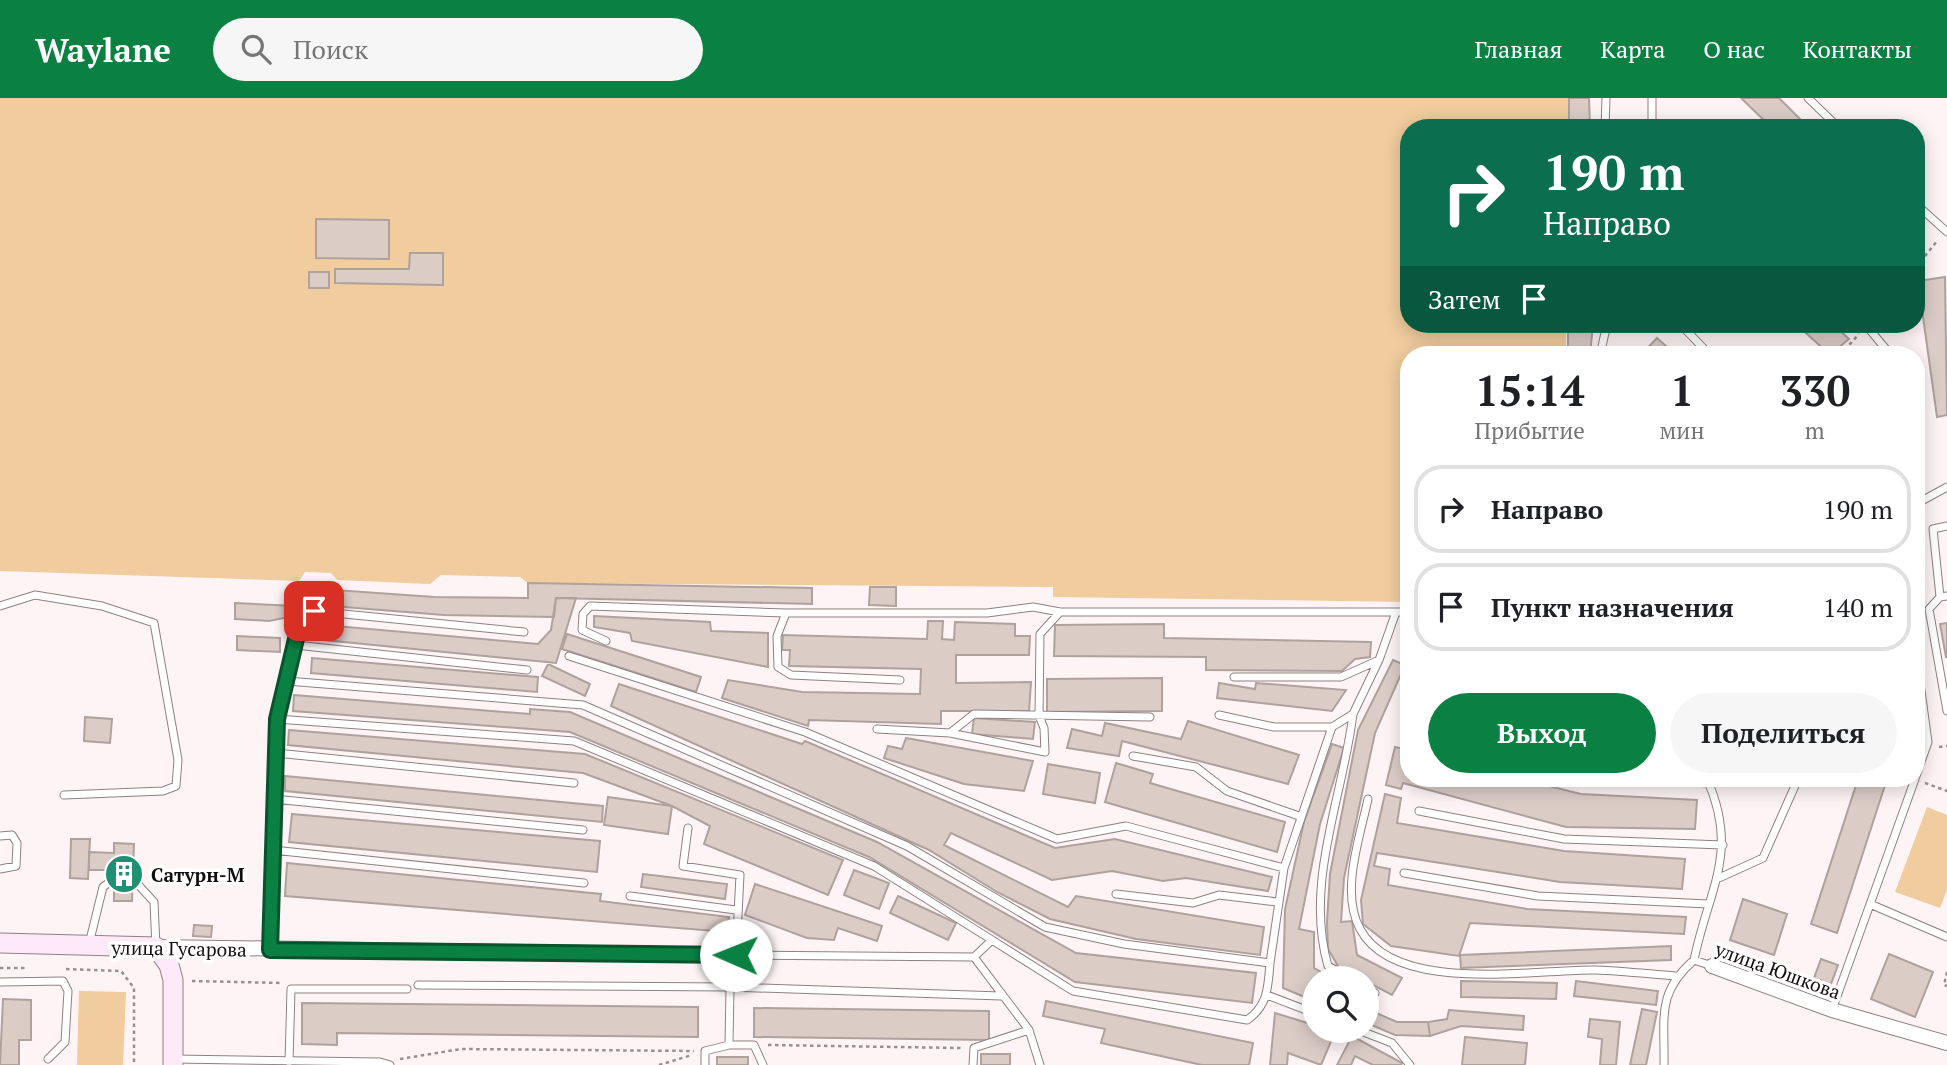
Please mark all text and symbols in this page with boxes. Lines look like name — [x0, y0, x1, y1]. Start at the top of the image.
search box — [213, 18, 703, 81]
text: Waylane — [35, 28, 171, 71]
icon: search — [237, 30, 275, 68]
text: Поиск — [293, 32, 368, 66]
text: Главная — [1474, 33, 1562, 65]
text: Карта — [1600, 33, 1665, 65]
text: О нас — [1703, 33, 1765, 65]
text: Контакты — [1803, 33, 1912, 65]
text: 190 m — [1543, 139, 1685, 204]
icon: right — [1428, 147, 1519, 238]
text: Направо — [1543, 202, 1671, 244]
icon: arrive — [1515, 280, 1553, 318]
text: Затем — [1428, 282, 1501, 316]
text: 15:14 — [1475, 362, 1584, 418]
text: 1 — [1670, 362, 1694, 418]
text: 330 — [1779, 362, 1850, 418]
text: Прибытие — [1475, 415, 1585, 446]
text: мин — [1659, 415, 1705, 446]
text: m — [1805, 415, 1825, 446]
icon: right — [1432, 490, 1470, 528]
text: Направо — [1491, 492, 1603, 526]
text: 190 m — [1823, 492, 1893, 526]
pin — [284, 581, 344, 641]
icon: arrive — [1432, 588, 1470, 626]
text: Пункт назначения — [1491, 590, 1734, 624]
text: 140 m — [1823, 590, 1893, 624]
icon: arrive — [295, 592, 333, 630]
button: Выход — [1428, 693, 1656, 773]
button: Поделиться — [1670, 693, 1897, 773]
building icon: Сатурн-М — [103, 853, 145, 895]
place label: Сатурн-М — [151, 862, 245, 887]
position arrow — [699, 918, 773, 992]
street label: улица Гусарова — [110, 934, 247, 962]
street label: улица Юшкова — [1711, 935, 1844, 1004]
map controls — [1302, 966, 1379, 1043]
button: search — [1302, 966, 1379, 1043]

